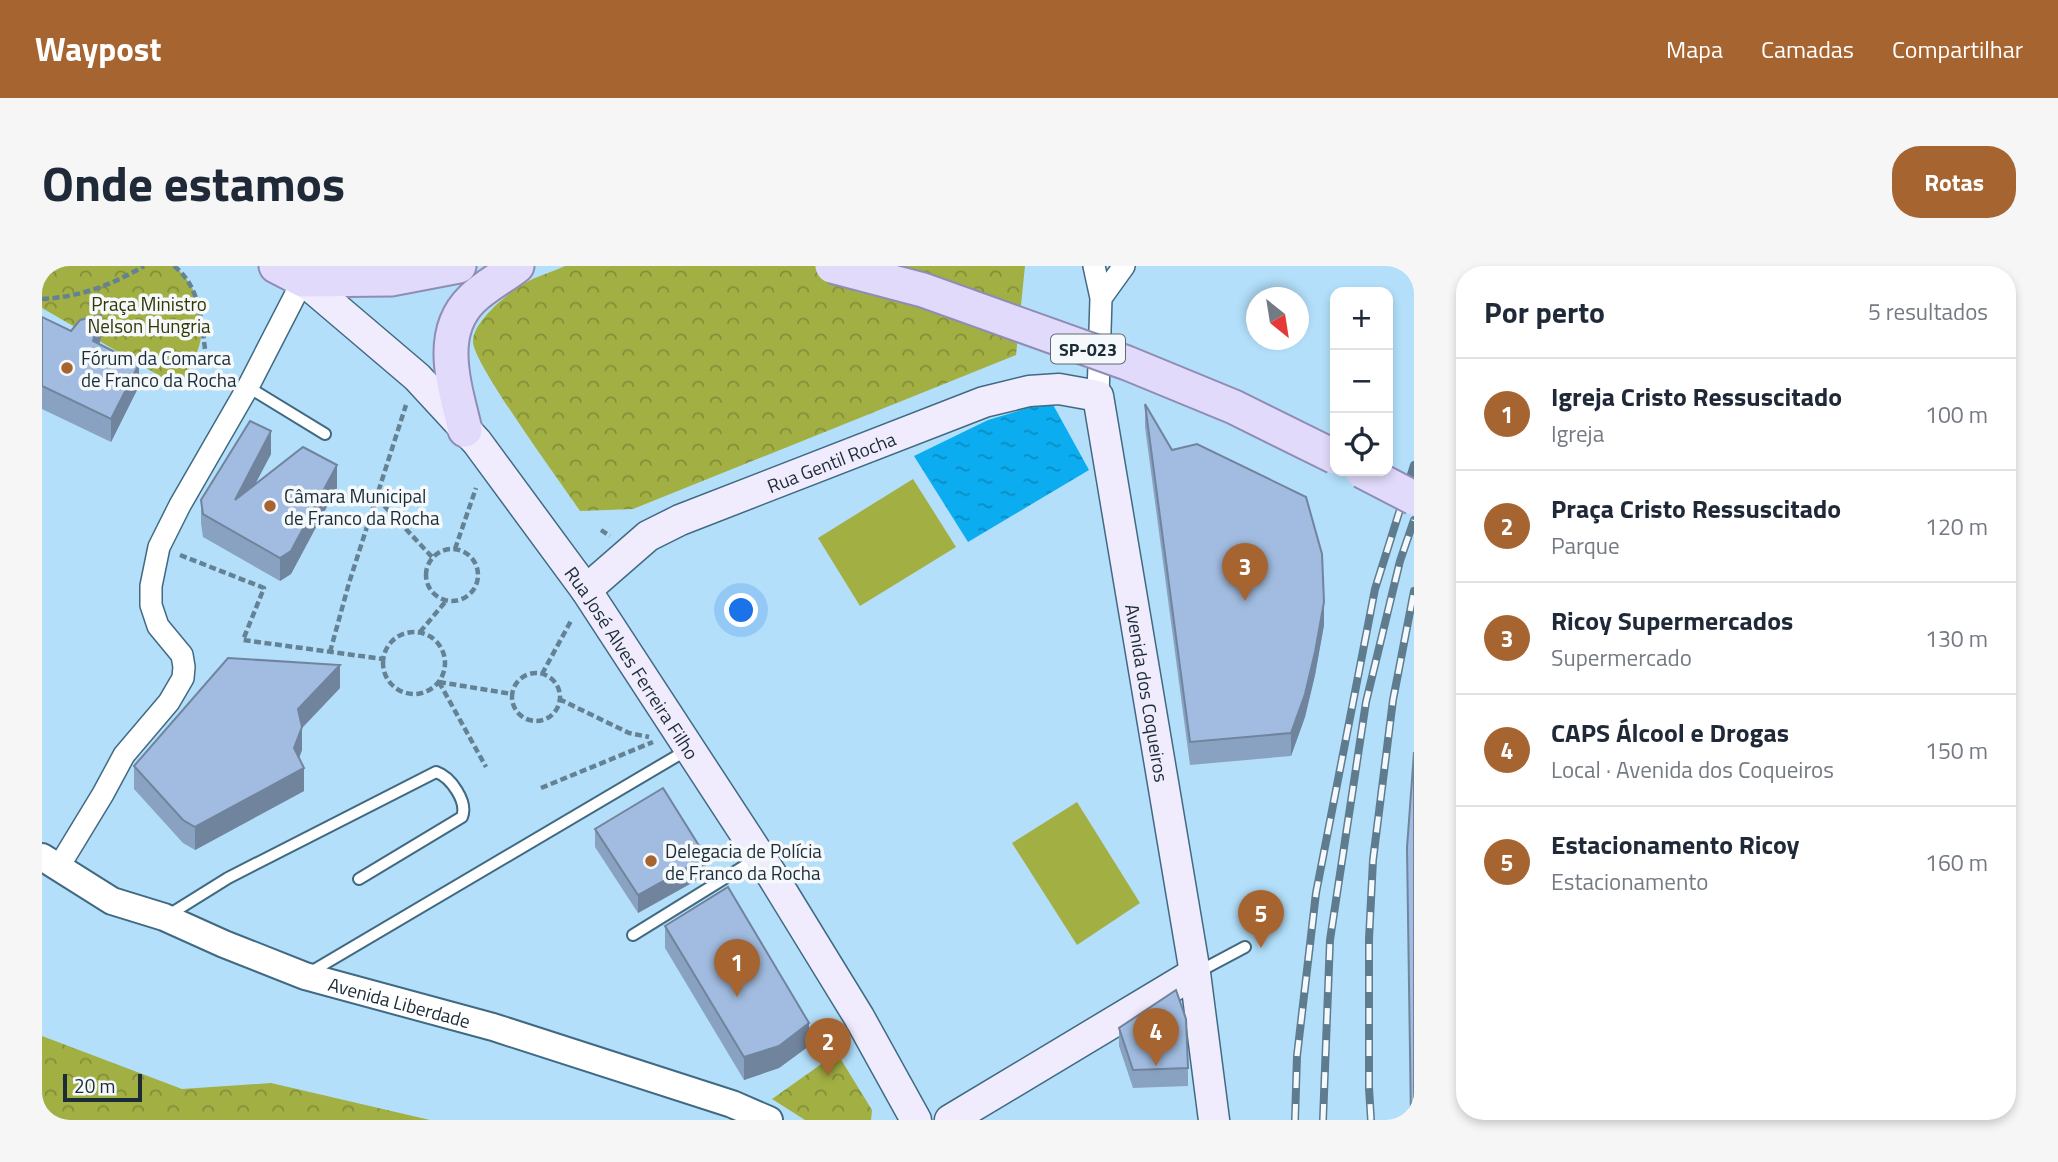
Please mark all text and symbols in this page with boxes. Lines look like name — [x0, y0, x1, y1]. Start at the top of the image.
text: Waypost — [35, 24, 161, 74]
text: Mapa — [1666, 31, 1723, 67]
text: Camadas — [1761, 31, 1854, 67]
text: Compartilhar — [1892, 31, 2023, 67]
text: Onde estamos — [42, 145, 345, 220]
button: Rotas — [1892, 146, 2016, 218]
north arrow — [1246, 287, 1309, 350]
map controls — [1330, 287, 1393, 476]
button: + — [1330, 287, 1393, 350]
park label: Praça Ministro Nelson Hungria — [87, 289, 211, 340]
text: Por perto — [1484, 289, 1605, 335]
text: 5 resultados — [1868, 294, 1988, 329]
road number: SP-023 — [1051, 334, 1125, 364]
place label: Fórum da Comarca de Franco da Rocha — [81, 343, 237, 394]
button: − — [1330, 350, 1393, 413]
marker: Fórum da Comarca de Franco da Rocha — [59, 360, 75, 376]
text: Igreja Cristo Ressuscitado — [1551, 377, 1842, 416]
text: 1 — [1501, 397, 1513, 432]
text: 100 m — [1925, 397, 1988, 432]
button: locate — [1330, 413, 1393, 476]
text: Igreja — [1551, 416, 1604, 451]
street label: Rua Gentil Rocha — [762, 423, 900, 500]
place label: Câmara Municipal de Franco da Rocha — [284, 481, 440, 532]
text: Praça Cristo Ressuscitado — [1551, 489, 1841, 528]
marker: Câmara Municipal de Franco da Rocha — [262, 498, 278, 514]
text: 2 — [1501, 509, 1513, 544]
text: 120 m — [1925, 509, 1988, 544]
text: Parque — [1551, 528, 1620, 563]
pin: 3 — [1222, 543, 1268, 601]
street label: Rua José Alves Ferreira Filho — [558, 560, 707, 765]
your location — [724, 593, 758, 627]
street label: Avenida dos Coqueiros — [1119, 601, 1177, 784]
text: Ricoy Supermercados — [1551, 601, 1793, 640]
text: 3 — [1501, 621, 1513, 656]
text: 130 m — [1925, 621, 1988, 656]
text: Supermercado — [1551, 640, 1692, 675]
text: CAPS Álcool e Drogas — [1551, 713, 1789, 752]
text: 4 — [1501, 733, 1513, 768]
text: 150 m — [1925, 733, 1988, 768]
text: Local · Avenida dos Coqueiros — [1551, 752, 1834, 787]
text: Estacionamento Ricoy — [1551, 825, 1800, 864]
place label: Delegacia de Polícia de Franco da Rocha — [665, 836, 822, 887]
text: 5 — [1501, 845, 1513, 880]
text: 160 m — [1925, 845, 1988, 880]
marker: Delegacia de Polícia de Franco da Rocha — [643, 853, 659, 869]
text: Estacionamento — [1551, 864, 1708, 899]
pin: 5 — [1238, 890, 1284, 948]
pin: 1 — [714, 939, 760, 997]
street label: Avenida Liberdade — [325, 969, 474, 1035]
pin: 4 — [1133, 1008, 1179, 1066]
pin: 2 — [805, 1018, 851, 1076]
scale bar — [63, 1071, 142, 1103]
text: 20 m — [74, 1071, 115, 1100]

